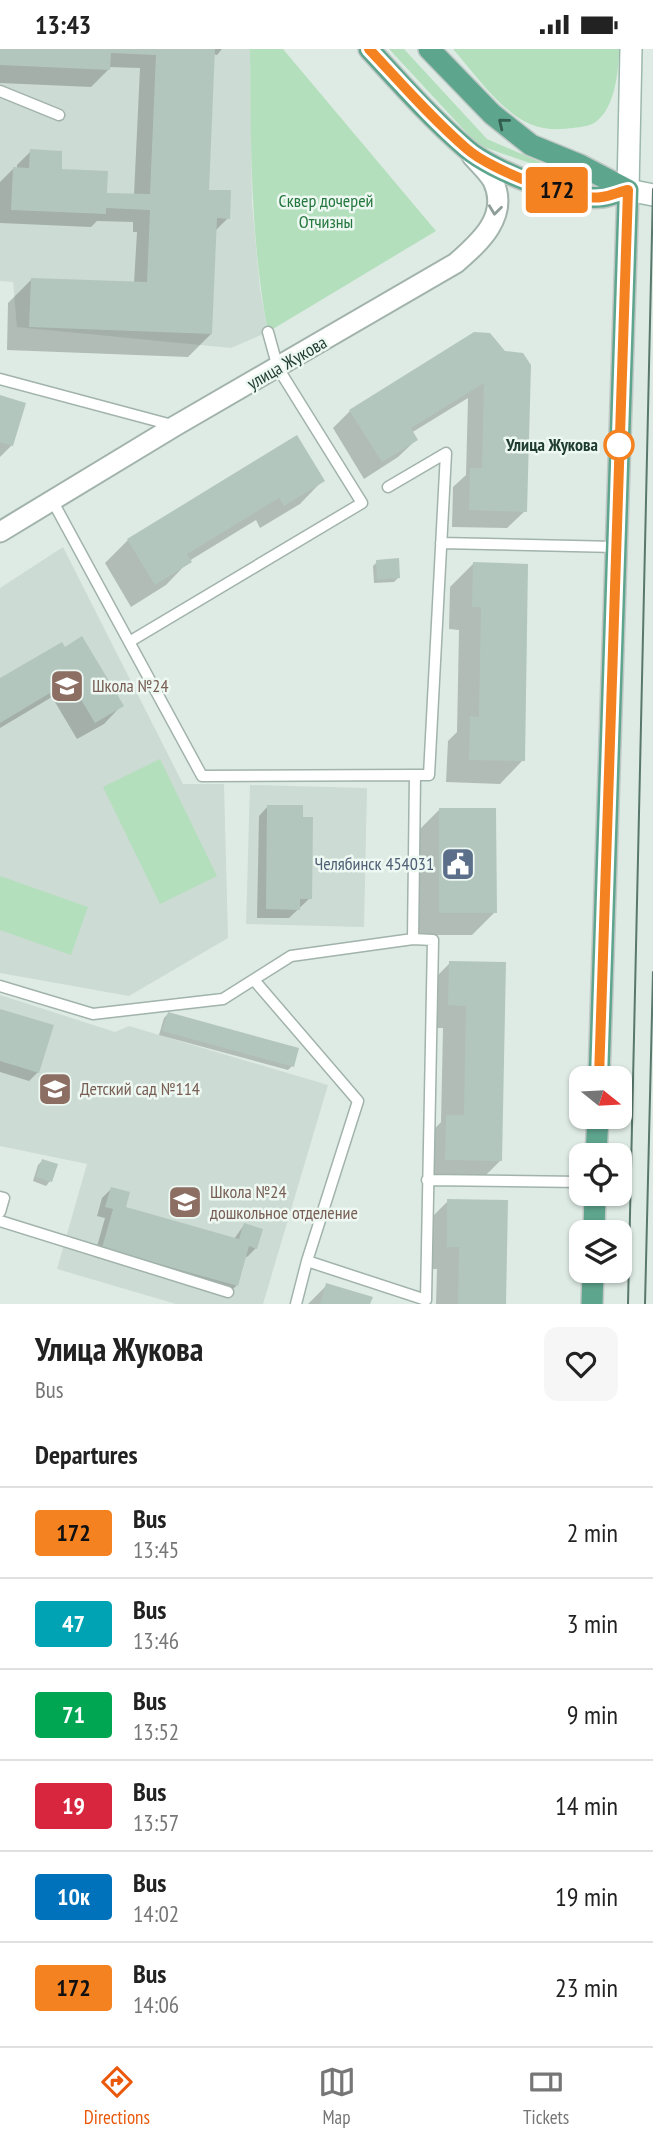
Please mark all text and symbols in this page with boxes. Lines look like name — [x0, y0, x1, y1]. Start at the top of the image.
text: 13:43 — [35, 8, 91, 41]
one-way arrow — [499, 119, 511, 132]
line badge: 172 — [517, 167, 597, 213]
text: 172 — [540, 174, 574, 205]
park label: Сквер дочерей Отчизны — [279, 189, 373, 233]
one-way arrow — [488, 204, 503, 216]
street label: улица Жукова — [243, 331, 331, 395]
marker: Улица Жукова — [604, 430, 634, 460]
place label: Улица Жукова — [505, 433, 598, 456]
school or university icon: Школа №24 — [48, 667, 86, 705]
place label: Школа №24 — [92, 674, 169, 697]
public building icon: Челябинск 454031 — [439, 845, 477, 883]
place label: Челябинск 454031 — [315, 852, 434, 875]
north arrow — [569, 1066, 632, 1129]
map controls — [569, 1066, 632, 1283]
school or university icon: Детский сад №114 — [36, 1070, 74, 1108]
place label: Детский сад №114 — [80, 1077, 200, 1100]
button: locate — [569, 1143, 632, 1206]
place label: Школа №24 дошкольное отделение — [210, 1180, 358, 1224]
school or university icon: Школа №24 дошкольное отделение — [166, 1183, 204, 1221]
button: layers — [569, 1220, 632, 1283]
text: Улица Жукова — [35, 1327, 204, 1370]
button: heart — [544, 1327, 618, 1401]
text: Bus — [35, 1375, 64, 1404]
text: Departures — [35, 1438, 138, 1471]
text: Bus — [133, 1502, 166, 1535]
text: 2 min — [567, 1516, 618, 1549]
text: 172 — [56, 1517, 91, 1548]
text: 13:45 — [133, 1535, 179, 1564]
text: Bus — [133, 1593, 166, 1626]
text: 3 min — [567, 1607, 618, 1640]
text: 47 — [62, 1608, 85, 1639]
text: 13:46 — [133, 1626, 179, 1655]
text: Bus — [133, 1684, 166, 1717]
text: 9 min — [567, 1698, 618, 1731]
text: 71 — [62, 1699, 85, 1730]
text: 13:52 — [133, 1717, 179, 1746]
text: Bus — [133, 1775, 166, 1808]
text: 14 min — [555, 1789, 618, 1822]
text: 19 — [62, 1790, 85, 1821]
text: 13:57 — [133, 1808, 179, 1837]
text: Bus — [133, 1866, 166, 1899]
text: 19 min — [555, 1880, 618, 1913]
text: 10к — [57, 1881, 90, 1912]
text: 14:02 — [133, 1899, 179, 1928]
text: Bus — [133, 1957, 166, 1990]
text: 23 min — [555, 1971, 618, 2004]
text: 172 — [56, 1972, 91, 2003]
text: 14:06 — [133, 1990, 179, 2019]
tab: Directions — [84, 2063, 150, 2129]
tab: Map — [318, 2063, 356, 2129]
tab: Tickets — [523, 2063, 569, 2129]

